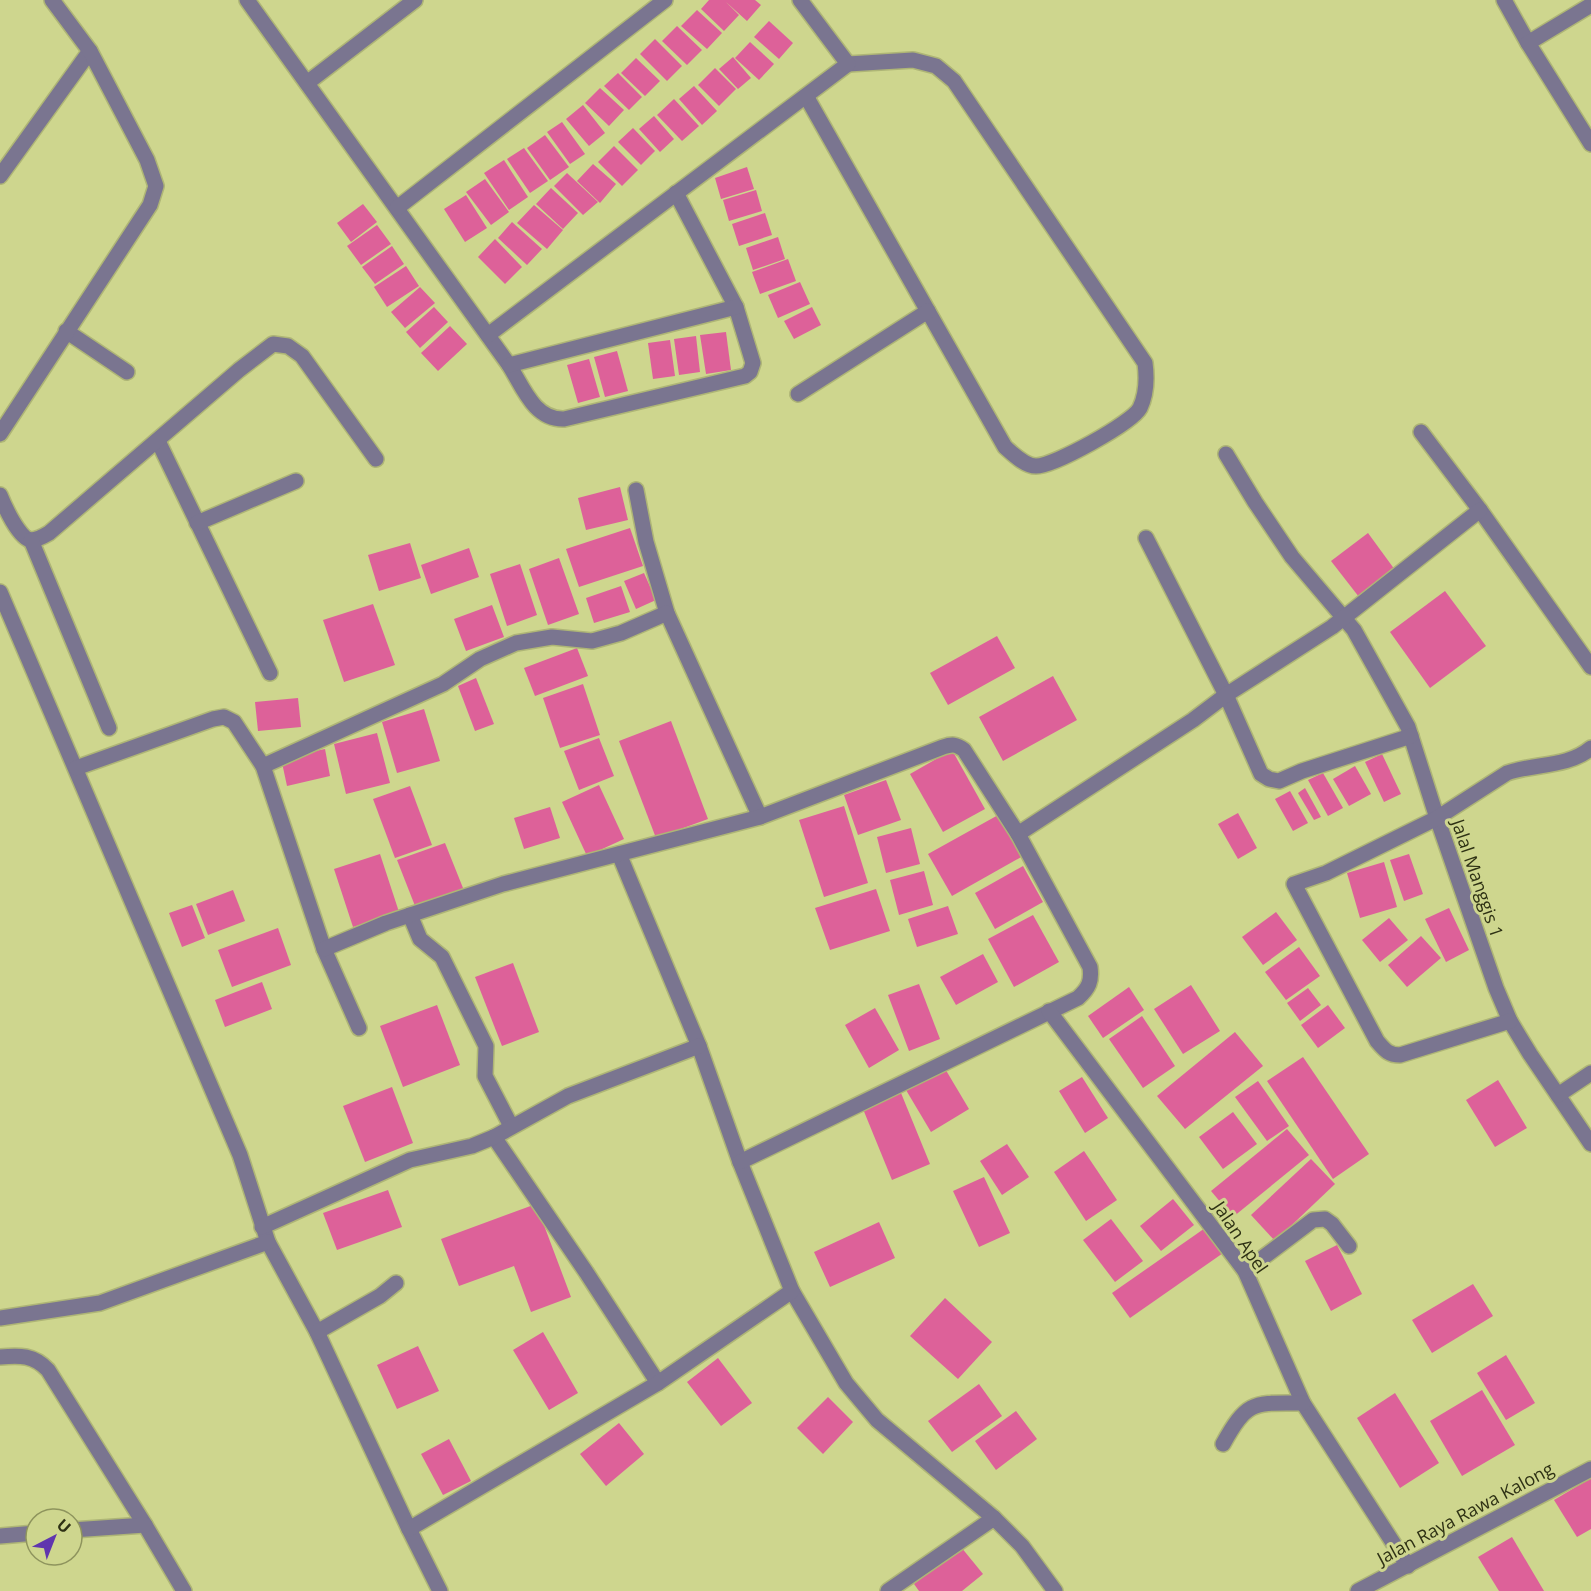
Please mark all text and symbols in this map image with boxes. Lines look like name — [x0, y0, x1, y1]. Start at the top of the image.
street label: Jalal Manggis 1 — [1446, 814, 1509, 940]
street label: Jalan Apel — [1207, 1195, 1274, 1278]
street label: Jalan Raya Rawa Kalong — [1371, 1456, 1558, 1571]
north arrow — [24, 1507, 84, 1567]
text: U — [52, 1514, 76, 1538]

